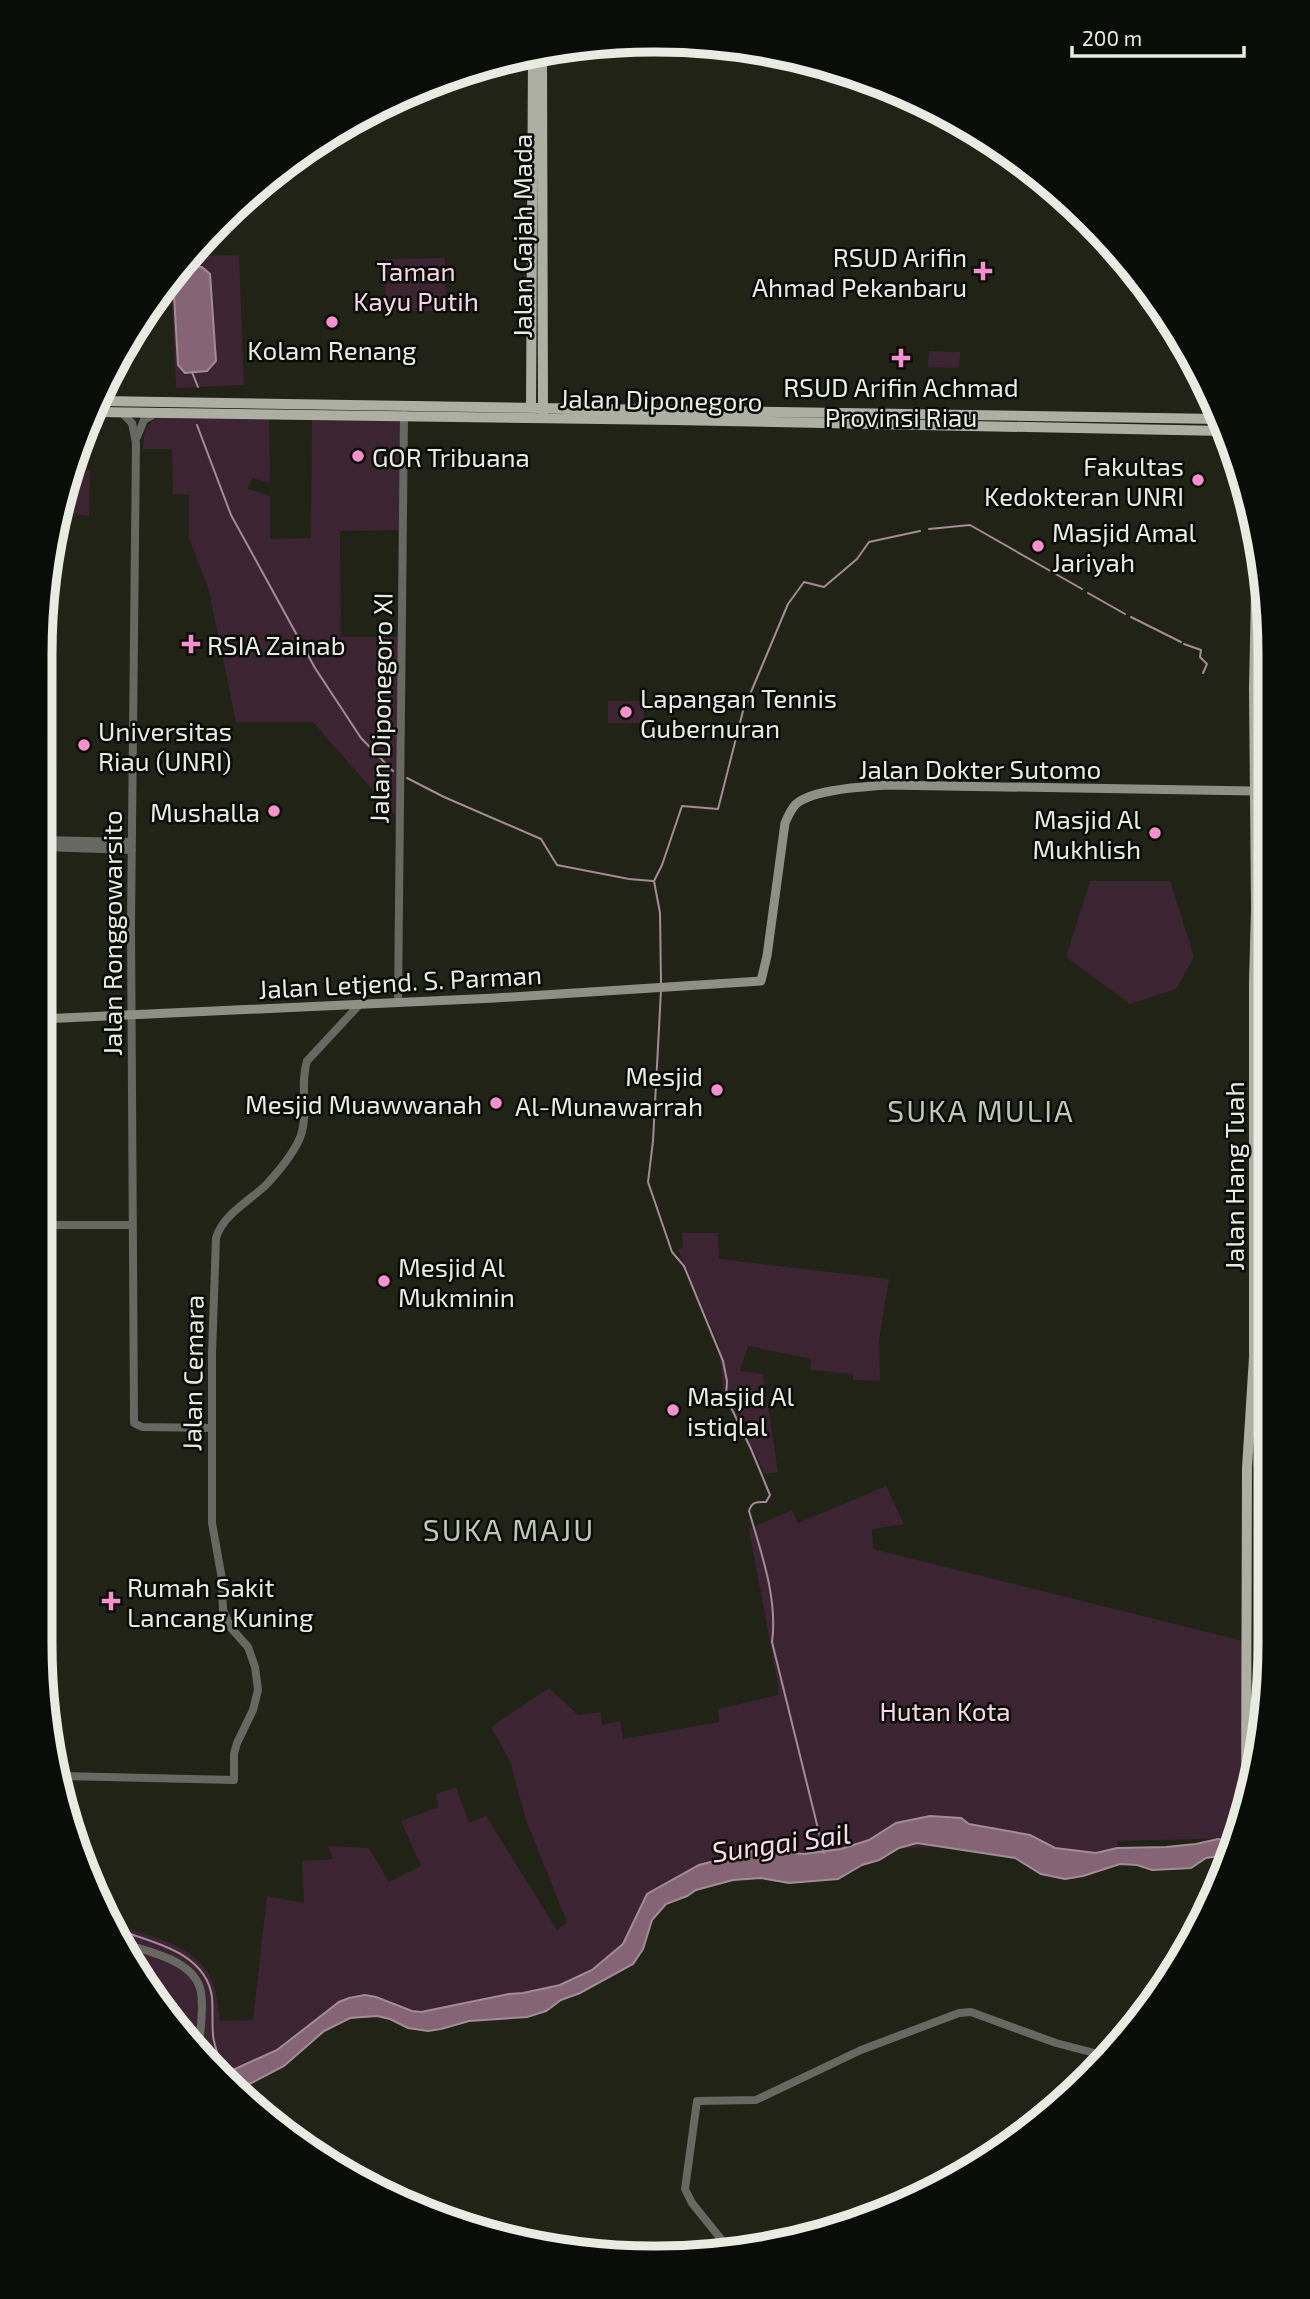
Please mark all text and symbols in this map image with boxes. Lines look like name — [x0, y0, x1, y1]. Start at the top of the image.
scale bar — [1072, 14, 1244, 58]
text: 200 m — [1082, 25, 1142, 50]
street label: Jalan Gajah Mada — [506, 134, 537, 338]
place label: RSUD Arifin Ahmad Pekanbaru — [752, 241, 967, 302]
park label: Taman Kayu Putih — [353, 255, 479, 316]
marker: RSUD Arifin Ahmad Pekanbaru — [973, 261, 993, 281]
marker: Kolam Renang — [324, 314, 340, 330]
place label: Kolam Renang — [247, 334, 417, 365]
marker: RSUD Arifin Achmad Provinsi Riau — [891, 348, 911, 368]
place label: RSUD Arifin Achmad Provinsi Riau — [783, 371, 1019, 432]
street label: Jalan Diponegoro — [559, 382, 763, 416]
place label: GOR Tribuana — [372, 441, 530, 472]
marker: GOR Tribuana — [350, 448, 366, 464]
place label: Fakultas Kedokteran UNRI — [984, 450, 1184, 511]
marker: Fakultas Kedokteran UNRI — [1190, 472, 1206, 488]
place label: Masjid Amal Jariyah — [1052, 516, 1197, 577]
marker: Masjid Amal Jariyah — [1030, 538, 1046, 554]
street label: Jalan Diponegoro XI — [362, 592, 398, 824]
place label: RSIA Zainab — [207, 629, 345, 660]
marker: RSIA Zainab — [181, 634, 201, 654]
place label: Lapangan Tennis Gubernuran — [640, 682, 837, 743]
marker: Lapangan Tennis Gubernuran — [618, 704, 634, 720]
place label: Universitas Riau (UNRI) — [98, 715, 232, 776]
marker: Universitas Riau (UNRI) — [76, 737, 92, 753]
street label: Jalan Dokter Sutomo — [859, 753, 1101, 784]
place label: Mushalla — [150, 796, 260, 827]
marker: Mushalla — [266, 803, 282, 819]
place label: Masjid Al Mukhlish — [1033, 803, 1141, 864]
street label: Jalan Ronggowarsito — [96, 810, 127, 1056]
marker: Masjid Al Mukhlish — [1147, 825, 1163, 841]
street label: Jalan Letjend. S. Parman — [257, 958, 543, 1004]
place label: Mesjid Al-Munawarrah — [515, 1060, 703, 1121]
street label: Jalan Hang Tuah — [1218, 1081, 1249, 1271]
marker: Mesjid Al-Munawarrah — [709, 1082, 725, 1098]
place label: Mesjid Muawwanah — [245, 1088, 482, 1119]
district label: SUKA MULIA — [887, 1092, 1075, 1128]
marker: Mesjid Muawwanah — [488, 1095, 504, 1111]
place label: Mesjid Al Mukminin — [398, 1251, 515, 1312]
marker: Mesjid Al Mukminin — [376, 1273, 392, 1289]
street label: Jalan Cemara — [175, 1294, 209, 1452]
place label: Masjid Al istiqlal — [687, 1380, 794, 1441]
marker: Masjid Al istiqlal — [665, 1402, 681, 1418]
district label: SUKA MAJU — [423, 1511, 595, 1547]
place label: Rumah Sakit Lancang Kuning — [127, 1571, 313, 1632]
marker: Rumah Sakit Lancang Kuning — [101, 1591, 121, 1611]
park label: Hutan Kota — [879, 1695, 1011, 1726]
water label: Sungai Sail — [709, 1815, 853, 1869]

